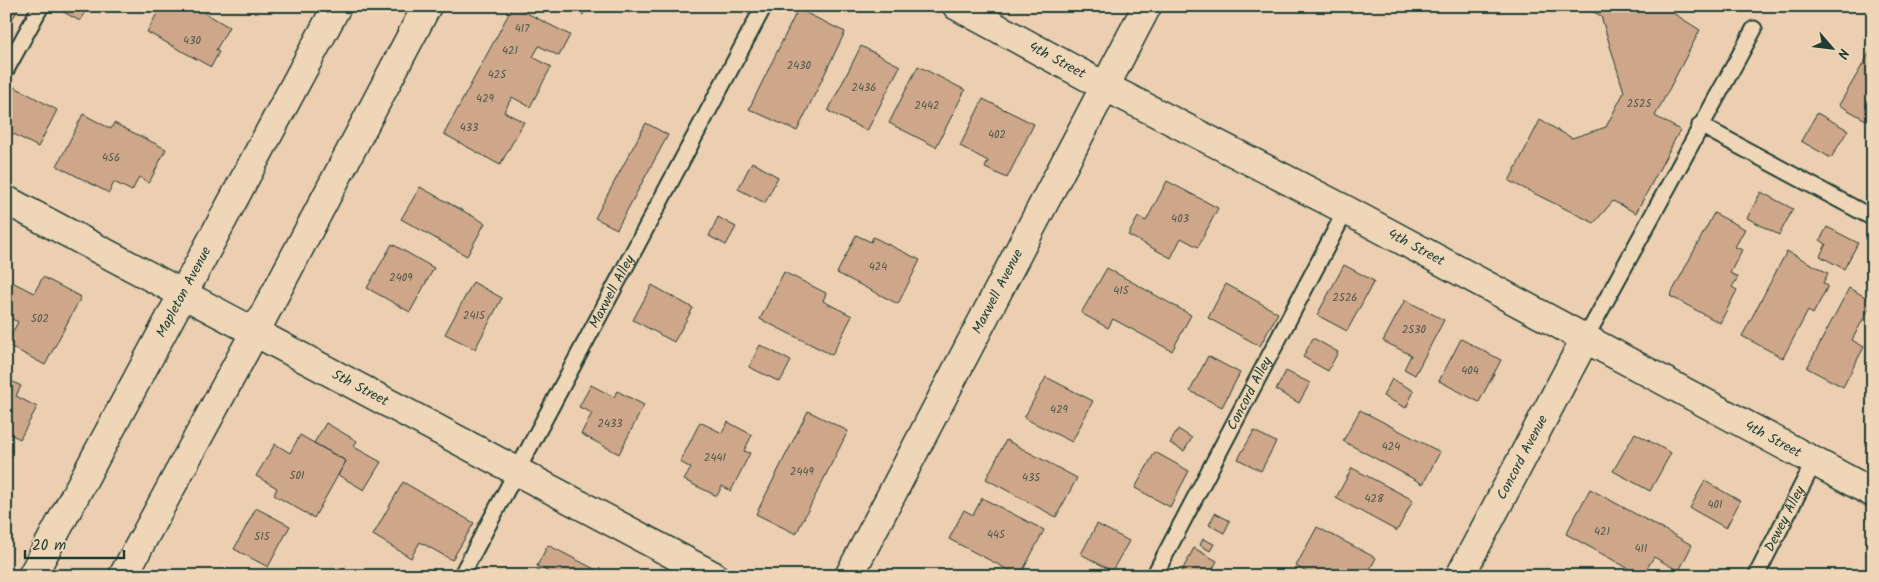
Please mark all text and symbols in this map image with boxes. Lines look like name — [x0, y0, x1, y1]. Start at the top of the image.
house number: 417 — [515, 20, 530, 38]
north arrow — [1806, 22, 1856, 72]
house number: 430 — [183, 32, 201, 50]
street label: 4th Street — [1025, 36, 1090, 85]
house number: 421 — [502, 42, 518, 60]
text: N — [1831, 45, 1854, 63]
house number: 2430 — [787, 57, 812, 75]
house number: 425 — [488, 66, 507, 84]
house number: 2436 — [852, 79, 876, 97]
house number: 429 — [476, 90, 495, 108]
house number: 2525 — [1627, 95, 1652, 113]
house number: 2442 — [915, 97, 939, 115]
house number: 433 — [460, 119, 478, 137]
house number: 402 — [988, 126, 1006, 144]
house number: 456 — [102, 149, 120, 167]
house number: 403 — [1171, 210, 1189, 228]
street label: 4th Street — [1384, 223, 1449, 272]
street label: Mapleton Avenue — [151, 242, 218, 341]
street label: Maxwell Avenue — [966, 245, 1029, 338]
street label: Maxwell Alley — [584, 251, 641, 332]
house number: 424 — [869, 258, 887, 276]
house number: 2409 — [389, 269, 413, 287]
house number: 415 — [1113, 282, 1130, 300]
house number: 2526 — [1333, 289, 1357, 307]
house number: 2415 — [463, 307, 486, 325]
house number: 502 — [31, 310, 49, 328]
house number: 2530 — [1402, 321, 1427, 339]
street label: Concord Alley — [1221, 353, 1278, 434]
house number: 404 — [1461, 362, 1479, 380]
street label: 5th Street — [328, 364, 393, 413]
house number: 429 — [1050, 401, 1069, 419]
street label: Concord Avenue — [1491, 410, 1554, 504]
house number: 2433 — [597, 415, 623, 433]
street label: 4th Street — [1741, 415, 1806, 464]
house number: 424 — [1382, 438, 1400, 456]
house number: 2441 — [704, 449, 726, 467]
house number: 2449 — [790, 463, 815, 481]
house number: 501 — [290, 467, 304, 485]
house number: 435 — [1022, 469, 1041, 487]
street label: Dewey Alley — [1759, 482, 1811, 556]
house number: 428 — [1364, 490, 1384, 508]
house number: 401 — [1707, 496, 1723, 514]
house number: 421 — [1594, 523, 1610, 541]
house number: 445 — [987, 526, 1006, 544]
scale bar — [25, 527, 124, 559]
house number: 515 — [254, 528, 271, 546]
text: 20 m — [32, 534, 66, 558]
house number: 411 — [1635, 540, 1647, 558]

